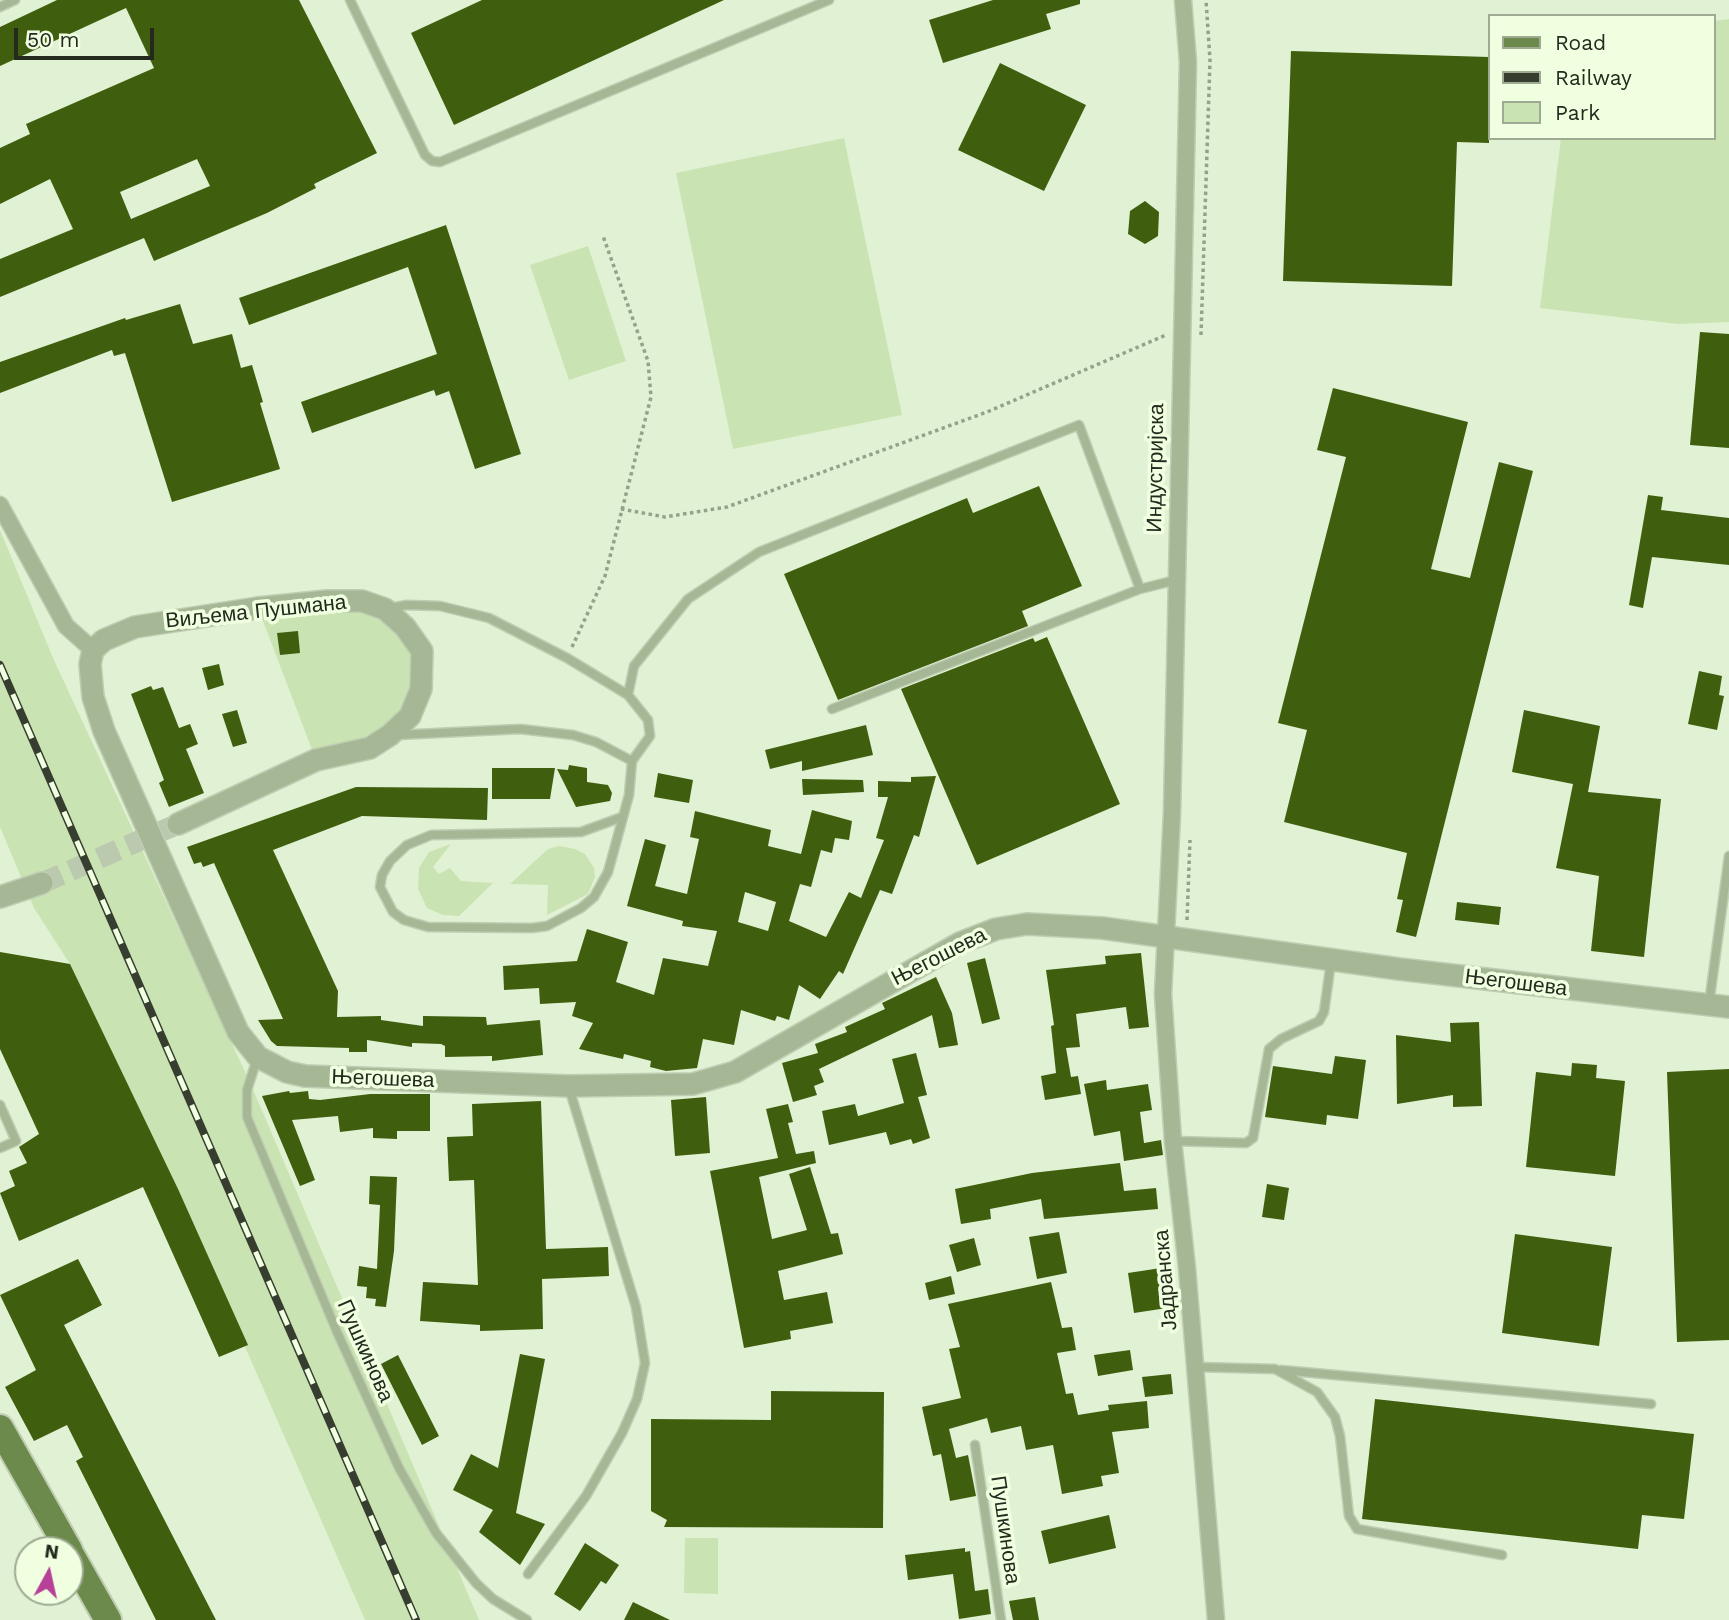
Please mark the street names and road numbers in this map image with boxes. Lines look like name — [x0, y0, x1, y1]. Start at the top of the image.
street label: Индустријска — [1142, 403, 1170, 533]
street label: Виљема Пушмана — [164, 590, 348, 634]
street label: Његошева — [887, 922, 991, 992]
street label: Његошева — [1463, 964, 1569, 1002]
street label: Његошева — [331, 1065, 435, 1093]
street label: Јадранска — [1149, 1228, 1183, 1332]
street label: Пушкинова — [331, 1296, 399, 1406]
street label: Пушкинова — [985, 1474, 1025, 1586]

